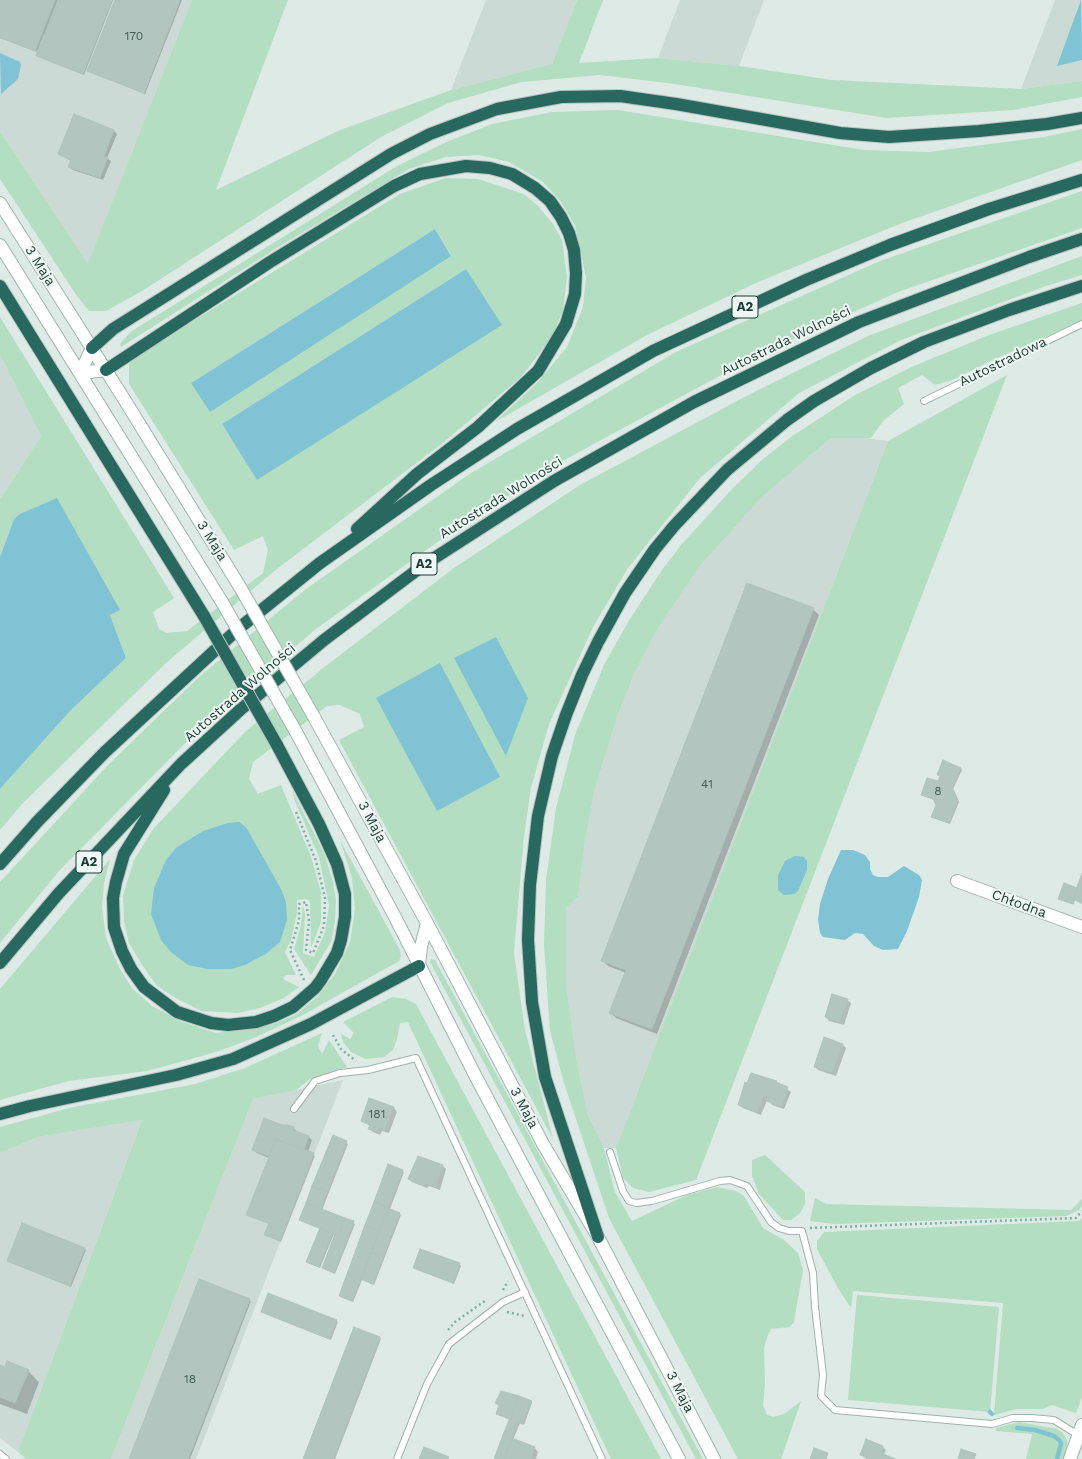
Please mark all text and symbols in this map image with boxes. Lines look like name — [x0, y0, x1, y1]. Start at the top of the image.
house number: 170 — [125, 29, 143, 43]
street label: 3 Maja — [21, 243, 59, 289]
road number: A2 — [732, 296, 758, 318]
street label: Autostrada Wolności — [719, 302, 853, 380]
street label: Autostradowa — [957, 334, 1049, 390]
street label: Autostrada Wolności — [436, 453, 566, 543]
street label: 3 Maja — [193, 518, 231, 564]
road number: A2 — [411, 553, 437, 575]
street label: Autostrada Wolności — [181, 640, 299, 746]
house number: 41 — [701, 777, 713, 791]
house number: 8 — [934, 784, 942, 798]
street label: 3 Maja — [354, 798, 390, 846]
road number: A2 — [76, 851, 102, 873]
street label: Chłodna — [989, 886, 1049, 922]
street label: 3 Maja — [506, 1084, 542, 1132]
house number: 181 — [369, 1107, 385, 1121]
street label: 3 Maja — [662, 1368, 698, 1416]
house number: 18 — [184, 1372, 196, 1386]

